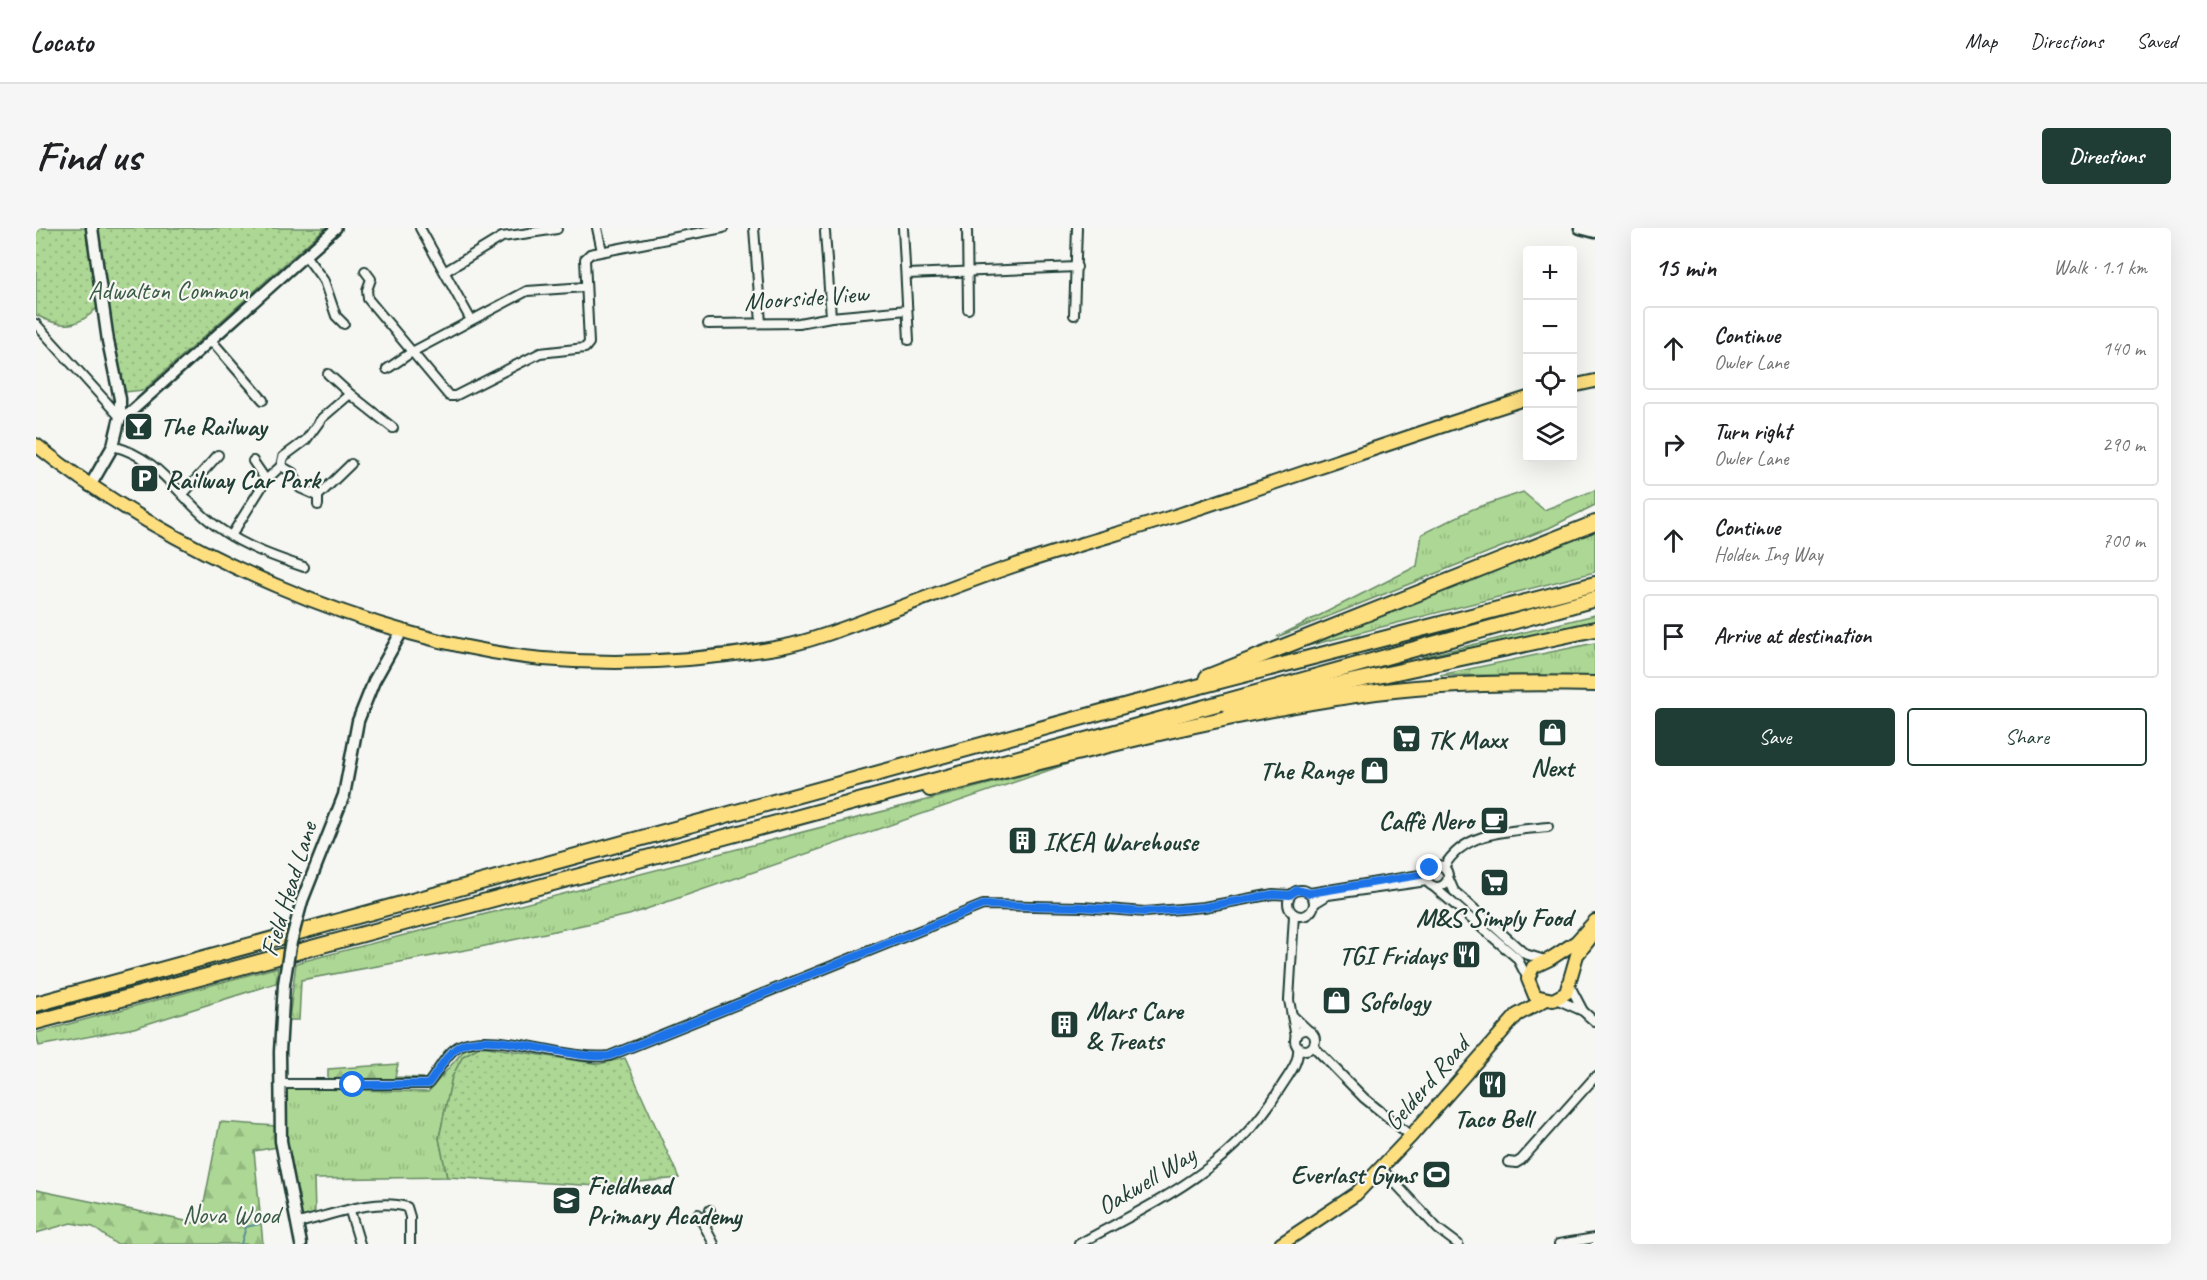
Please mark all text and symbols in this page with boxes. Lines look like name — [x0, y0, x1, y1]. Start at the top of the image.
text: Locato — [30, 24, 93, 59]
text: Map — [1965, 28, 1997, 54]
text: Directions — [2030, 28, 2103, 54]
text: Saved — [2136, 28, 2177, 54]
button: Directions — [2042, 128, 2171, 184]
text: Find us — [36, 130, 141, 183]
map controls — [1523, 246, 1577, 462]
button: + — [1523, 246, 1577, 300]
text: 15 min — [1655, 251, 1716, 284]
text: Walk · 1.1 km — [2053, 255, 2147, 280]
park label: Adwalton Common — [88, 274, 248, 307]
street label: Moorside View — [743, 277, 872, 318]
button: − — [1523, 300, 1577, 354]
text: Continue — [1714, 322, 1780, 350]
icon: ahead — [1657, 332, 1690, 365]
text: 140 m — [2102, 336, 2145, 361]
text: Owler Lane — [1714, 350, 1788, 375]
button: locate — [1523, 354, 1577, 408]
button: layers — [1523, 408, 1577, 462]
bar icon: The Railway — [123, 410, 155, 442]
place label: The Railway — [160, 410, 270, 443]
text: Turn right — [1714, 418, 1791, 446]
icon: right — [1657, 428, 1690, 461]
text: 290 m — [2102, 432, 2145, 457]
text: Owler Lane — [1714, 446, 1788, 471]
parking icon: Railway Car Park — [128, 463, 160, 495]
place label: Railway Car Park — [165, 463, 322, 496]
text: Continue — [1714, 514, 1780, 542]
icon: ahead — [1657, 524, 1690, 557]
text: 700 m — [2102, 528, 2145, 553]
text: Holden Ing Way — [1714, 542, 1823, 567]
icon: arrive — [1657, 620, 1690, 653]
text: Arrive at destination — [1714, 622, 1871, 650]
button: Save — [1655, 708, 1895, 766]
button: Share — [1907, 708, 2147, 766]
shop icon: Next — [1536, 717, 1568, 749]
supermarket icon: TK Maxx — [1390, 723, 1422, 755]
place label: TK Maxx — [1427, 723, 1509, 756]
place label: Next — [1531, 751, 1577, 784]
place label: The Range — [1260, 754, 1355, 787]
shop icon: The Range — [1358, 754, 1390, 786]
place label: Caffè Nero — [1378, 804, 1477, 837]
cafe icon: Caffè Nero — [1479, 804, 1511, 836]
street label: Field Head Lane — [252, 816, 325, 960]
building icon: IKEA Warehouse — [1006, 825, 1038, 857]
place label: IKEA Warehouse — [1043, 825, 1200, 858]
route end — [1416, 854, 1442, 880]
supermarket icon: M&S Simply Food — [1478, 867, 1510, 899]
place label: M&S Simply Food — [1416, 901, 1577, 934]
place label: TGI Fridays — [1339, 939, 1449, 972]
restaurant icon: TGI Fridays — [1451, 939, 1483, 971]
shop icon: Sofology — [1321, 985, 1353, 1017]
place label: Sofology — [1358, 985, 1433, 1018]
place label: Mars Care & Treats — [1086, 994, 1185, 1057]
building icon: Mars Care & Treats — [1049, 1009, 1081, 1041]
street label: Gelderd Road — [1376, 1026, 1479, 1137]
restaurant icon: Taco Bell — [1477, 1068, 1509, 1100]
route start — [339, 1071, 365, 1097]
place label: Taco Bell — [1454, 1102, 1537, 1135]
street label: Oakwell Way — [1091, 1137, 1203, 1223]
place label: Everlast Gyms — [1291, 1158, 1419, 1191]
sports icon: Everlast Gyms — [1421, 1158, 1453, 1190]
place label: Fieldhead Primary Academy — [587, 1169, 743, 1232]
school or university icon: Fieldhead Primary Academy — [550, 1184, 582, 1216]
park label: Nova Wood — [182, 1198, 284, 1231]

